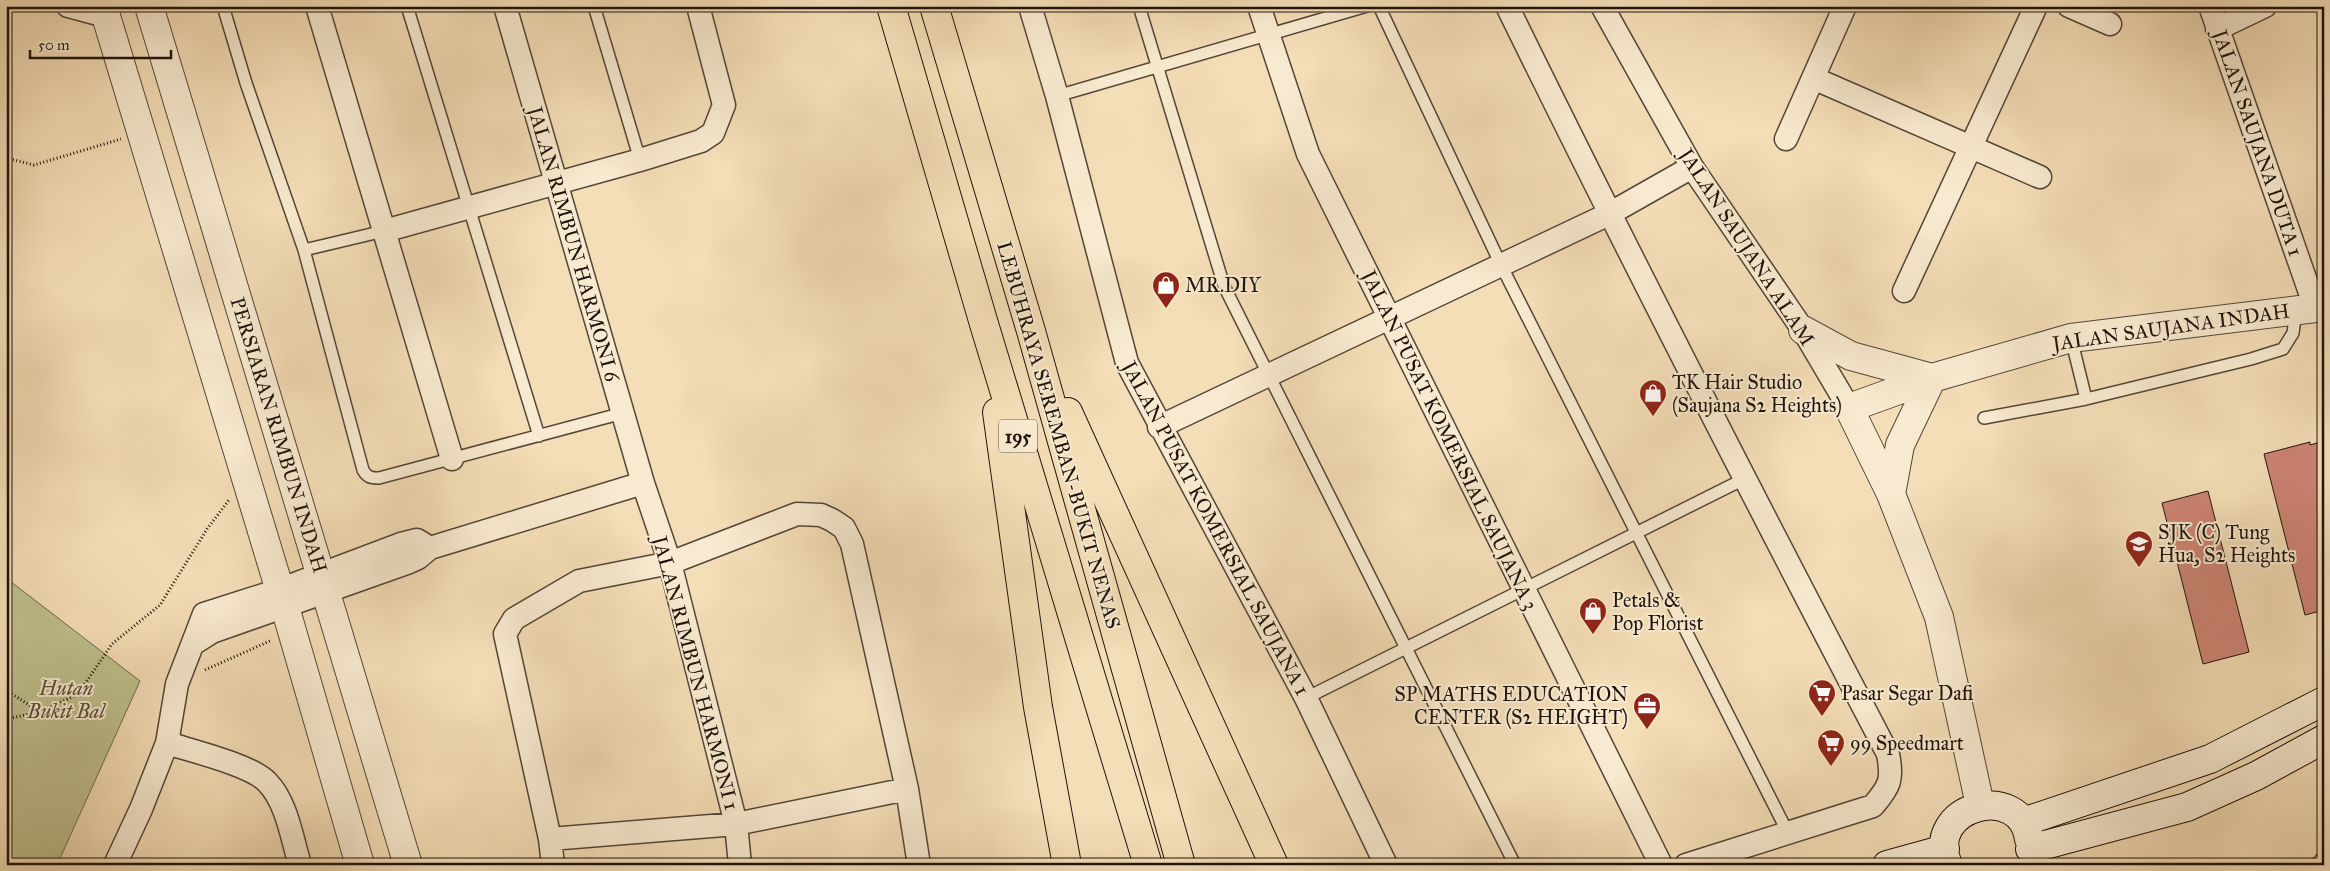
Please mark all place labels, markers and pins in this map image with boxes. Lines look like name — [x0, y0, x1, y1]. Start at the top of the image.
shop icon: MR.DIY — [1151, 270, 1181, 309]
place label: MR.DIY — [1185, 273, 1262, 297]
place label: TK Hair Studio (Saujana S2 Heights) — [1672, 370, 1842, 418]
shop icon: TK Hair Studio (Saujana S2 Heights) — [1638, 378, 1668, 417]
place label: SJK (C) Tung Hua, S2 Heights — [2158, 520, 2295, 568]
school or university icon: SJK (C) Tung Hua, S2 Heights — [2124, 529, 2154, 568]
place label: Petals & Pop Florist — [1612, 588, 1703, 635]
shop icon: Petals & Pop Florist — [1578, 596, 1608, 635]
supermarket icon: Pasar Segar Dafi — [1807, 678, 1837, 717]
place label: Pasar Segar Dafi — [1841, 681, 1974, 706]
place label: SP MATHS EDUCATION CENTER (S2 HEIGHT) — [1394, 682, 1628, 730]
office icon: SP MATHS EDUCATION CENTER (S2 HEIGHT) — [1632, 691, 1662, 730]
supermarket icon: 99 Speedmart — [1816, 728, 1846, 767]
place label: 99 Speedmart — [1850, 731, 1964, 755]

